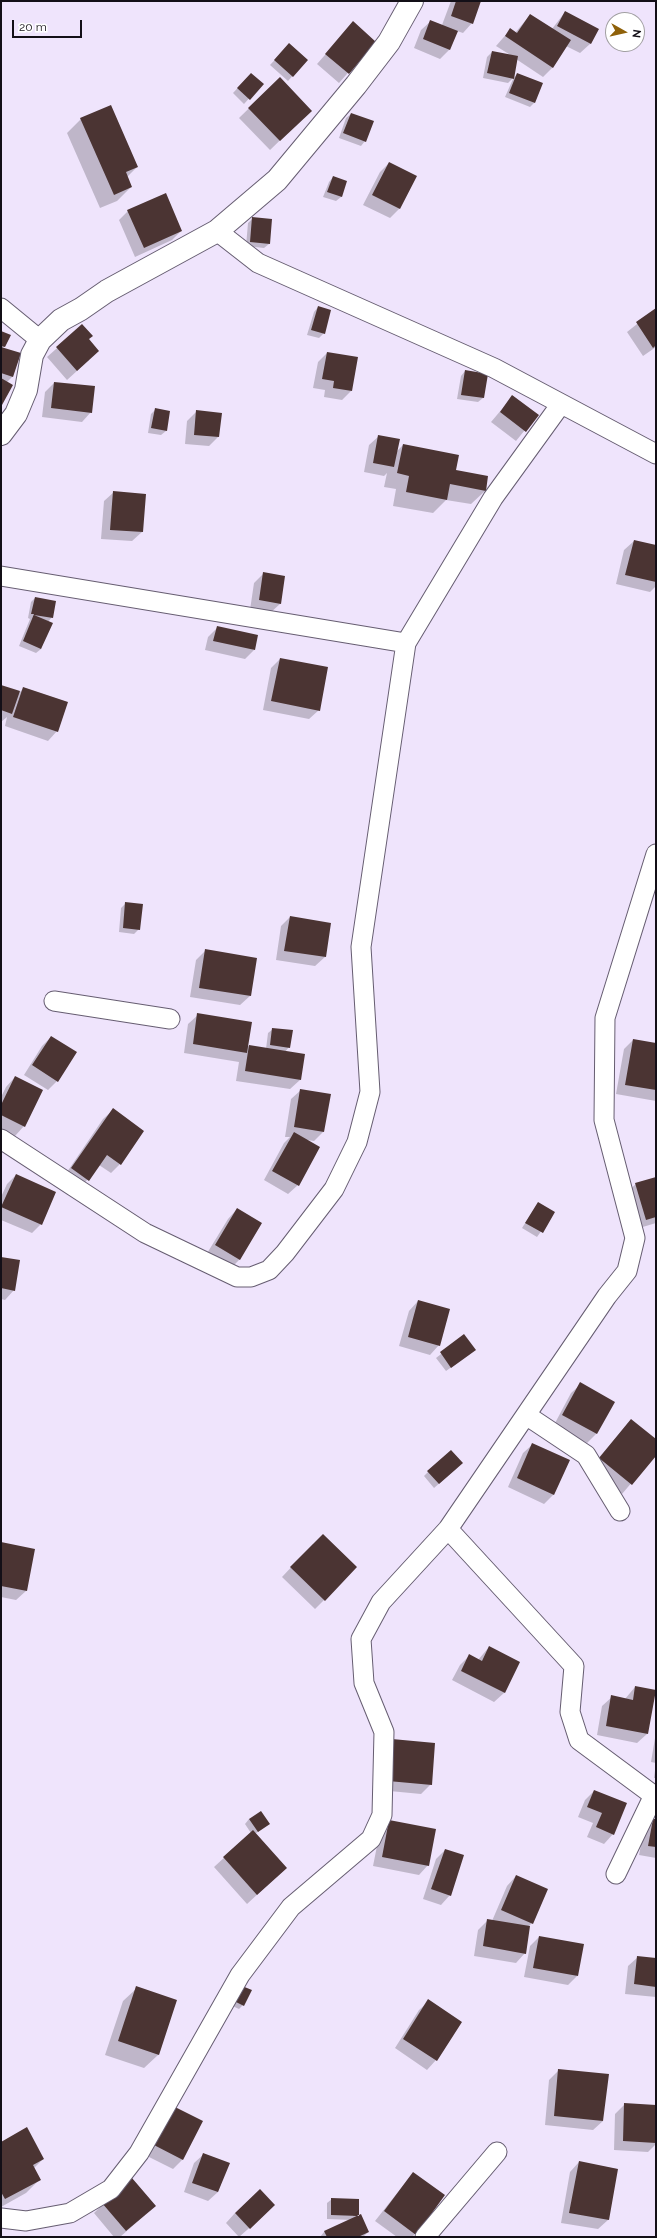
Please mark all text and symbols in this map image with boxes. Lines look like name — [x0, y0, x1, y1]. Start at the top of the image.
scale bar — [14, 12, 84, 38]
north arrow — [605, 12, 645, 52]
text: 20 m — [19, 20, 47, 34]
text: N — [629, 29, 643, 39]

